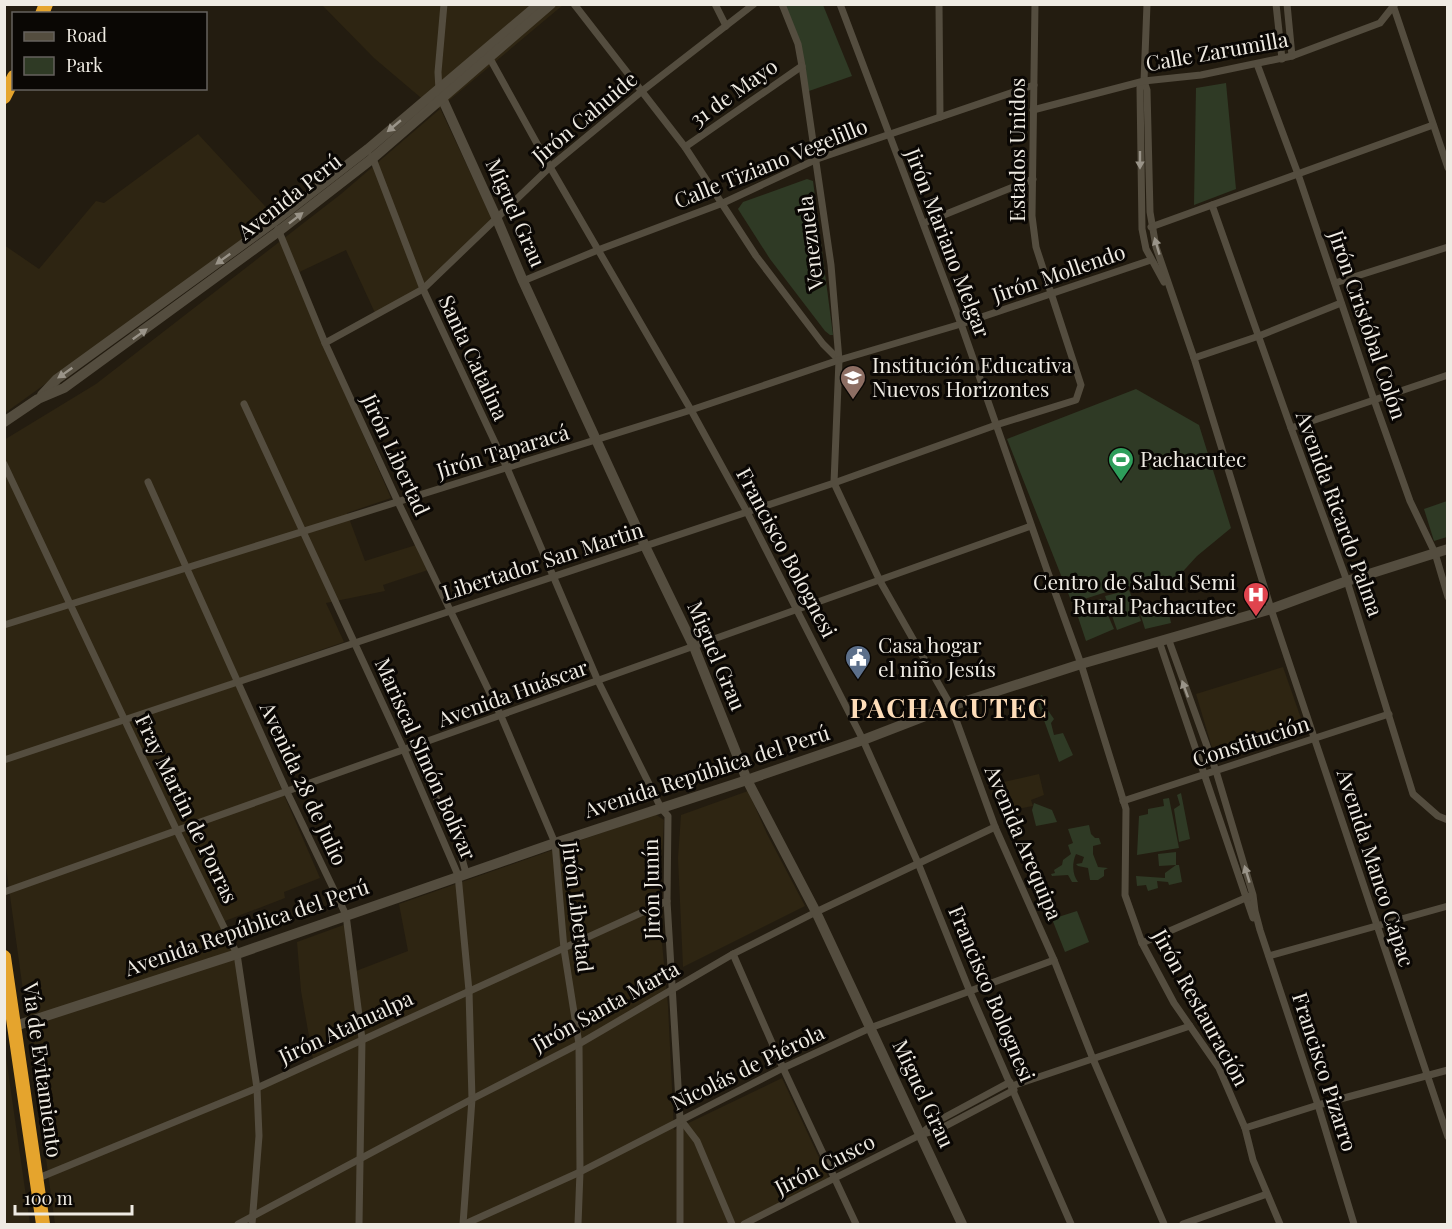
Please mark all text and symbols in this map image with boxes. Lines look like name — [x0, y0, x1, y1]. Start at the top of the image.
legend — [12, 12, 207, 90]
text: Road — [66, 23, 107, 47]
street label: Calle Zarumilla — [1143, 24, 1291, 76]
street label: 31 de Mayo — [683, 51, 782, 132]
text: Park — [66, 53, 103, 77]
street label: Jirón Cahuide — [524, 64, 642, 169]
street label: Estados Unidos — [1002, 78, 1030, 222]
street label: Calle Tiziano Vegelillo — [670, 111, 871, 214]
one-way arrow — [386, 120, 402, 133]
street label: Jirón Mariano Melgar — [900, 143, 998, 341]
street label: Avenida Perú — [230, 146, 346, 245]
one-way arrow — [1135, 150, 1145, 169]
street label: Miguel Grau — [480, 153, 553, 271]
street label: Venezuela — [789, 194, 829, 293]
one-way arrow — [289, 212, 304, 224]
street label: Jirón Cristóbal Colón — [1323, 225, 1415, 423]
street label: Jirón Mollendo — [987, 236, 1129, 308]
one-way arrow — [1151, 237, 1161, 255]
one-way arrow — [216, 253, 232, 265]
street label: Santa Catalina — [434, 290, 516, 425]
one-way arrow — [131, 328, 147, 340]
place label: Institución Educativa Nuevos Horizontes — [872, 350, 1072, 402]
school or university icon: Institución Educativa Nuevos Horizontes — [838, 363, 868, 401]
one-way arrow — [58, 367, 74, 379]
street label: Jirón Libertad — [356, 388, 437, 520]
street label: Avenida Ricardo Palma — [1290, 406, 1391, 620]
street label: Jirón Taparacá — [432, 417, 572, 484]
place label: Pachacutec — [1140, 444, 1246, 472]
sports icon: Pachacutec — [1106, 445, 1136, 483]
street label: Francisco Bolognesi — [731, 462, 844, 642]
street label: Libertador San Martin — [438, 514, 647, 606]
place label: Centro de Salud Semi Rural Pachacutec — [1033, 567, 1236, 619]
hospital icon: Centro de Salud Semi Rural Pachacutec — [1241, 580, 1271, 618]
street label: Miguel Grau — [682, 596, 753, 714]
place label: Casa hogar el niño Jesús — [878, 630, 996, 682]
public building icon: Casa hogar el niño Jesús — [843, 643, 873, 681]
street label: Avenida Huáscar — [432, 652, 592, 733]
street label: Mariscal SImón Bolívar — [370, 653, 484, 864]
one-way arrow — [1179, 680, 1189, 698]
district label: PACHACUTEC — [850, 689, 1048, 725]
street label: Avenida 28 de Julio — [254, 696, 355, 869]
street label: Constitución — [1188, 708, 1313, 772]
street label: Fray Martin de Porras — [130, 709, 246, 907]
street label: Avenida República del Perú — [579, 717, 833, 823]
street label: Avenida Arequipa — [979, 760, 1070, 924]
street label: Avenida Manco Cápac — [1331, 764, 1422, 970]
street label: Jirón Junín — [635, 838, 665, 941]
street label: Jirón Libertad — [557, 839, 601, 974]
one-way arrow — [1242, 864, 1251, 882]
street label: Avenida República del Perú — [120, 871, 372, 981]
street label: Francisco Bolognesi — [943, 901, 1043, 1085]
street label: Jirón Restauración — [1147, 923, 1257, 1091]
street label: Jirón Santa Marta — [526, 953, 684, 1058]
street label: Vía de Evitamiento — [18, 979, 70, 1159]
street label: Jirón Atahualpa — [273, 983, 417, 1070]
street label: Francisco Pizarro — [1287, 988, 1365, 1154]
street label: Nicolás de Piérola — [666, 1017, 829, 1115]
street label: Miguel Grau — [888, 1035, 962, 1152]
street label: Jirón Cusco — [768, 1126, 879, 1201]
scale bar — [15, 1178, 132, 1216]
text: 100 m — [24, 1186, 73, 1210]

